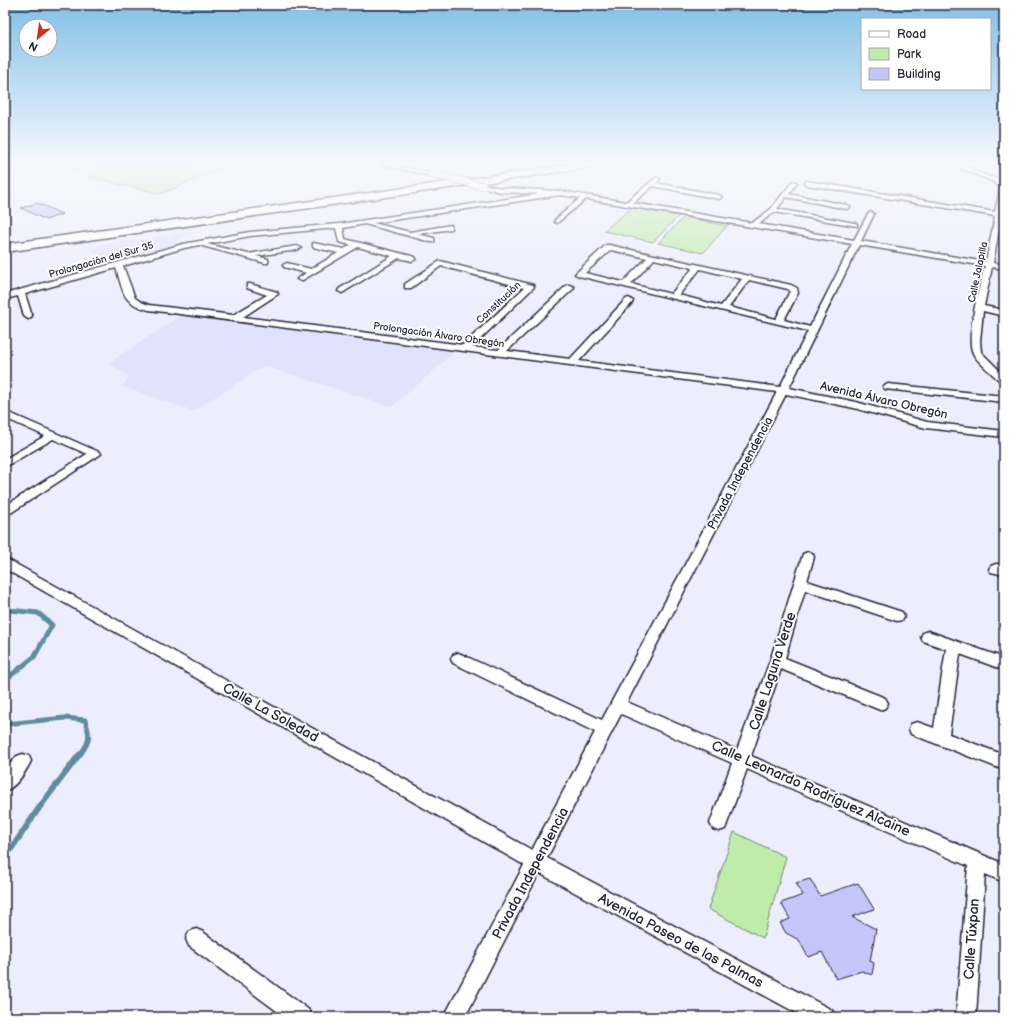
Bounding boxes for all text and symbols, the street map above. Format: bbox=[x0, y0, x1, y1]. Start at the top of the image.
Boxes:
north arrow bbox=[18, 18, 58, 58]
legend bbox=[861, 18, 991, 90]
text: Road bbox=[897, 27, 926, 42]
text: N bbox=[27, 39, 40, 54]
text: Park bbox=[897, 47, 921, 62]
text: Building bbox=[897, 67, 941, 82]
street label: Prolongación del Sur 35 bbox=[48, 239, 155, 281]
street label: Calle Jalapilla bbox=[966, 240, 990, 304]
street label: Constitución bbox=[474, 279, 524, 326]
street label: Prolongación Álvaro Obregón bbox=[373, 320, 506, 350]
street label: Avenida Álvaro Obregón bbox=[819, 377, 950, 423]
street label: Privada Independencia bbox=[704, 414, 777, 532]
street label: Calle Laguna Verde bbox=[745, 610, 800, 733]
street label: Calle La Soledad bbox=[220, 679, 322, 746]
street label: Calle Leonardo Rodríguez Alcaine bbox=[709, 737, 913, 840]
street label: Privada Independencia bbox=[489, 804, 572, 942]
street label: Avenida Paseo de las Palmas bbox=[595, 890, 766, 991]
street label: Calle Túxpan bbox=[960, 898, 983, 980]

